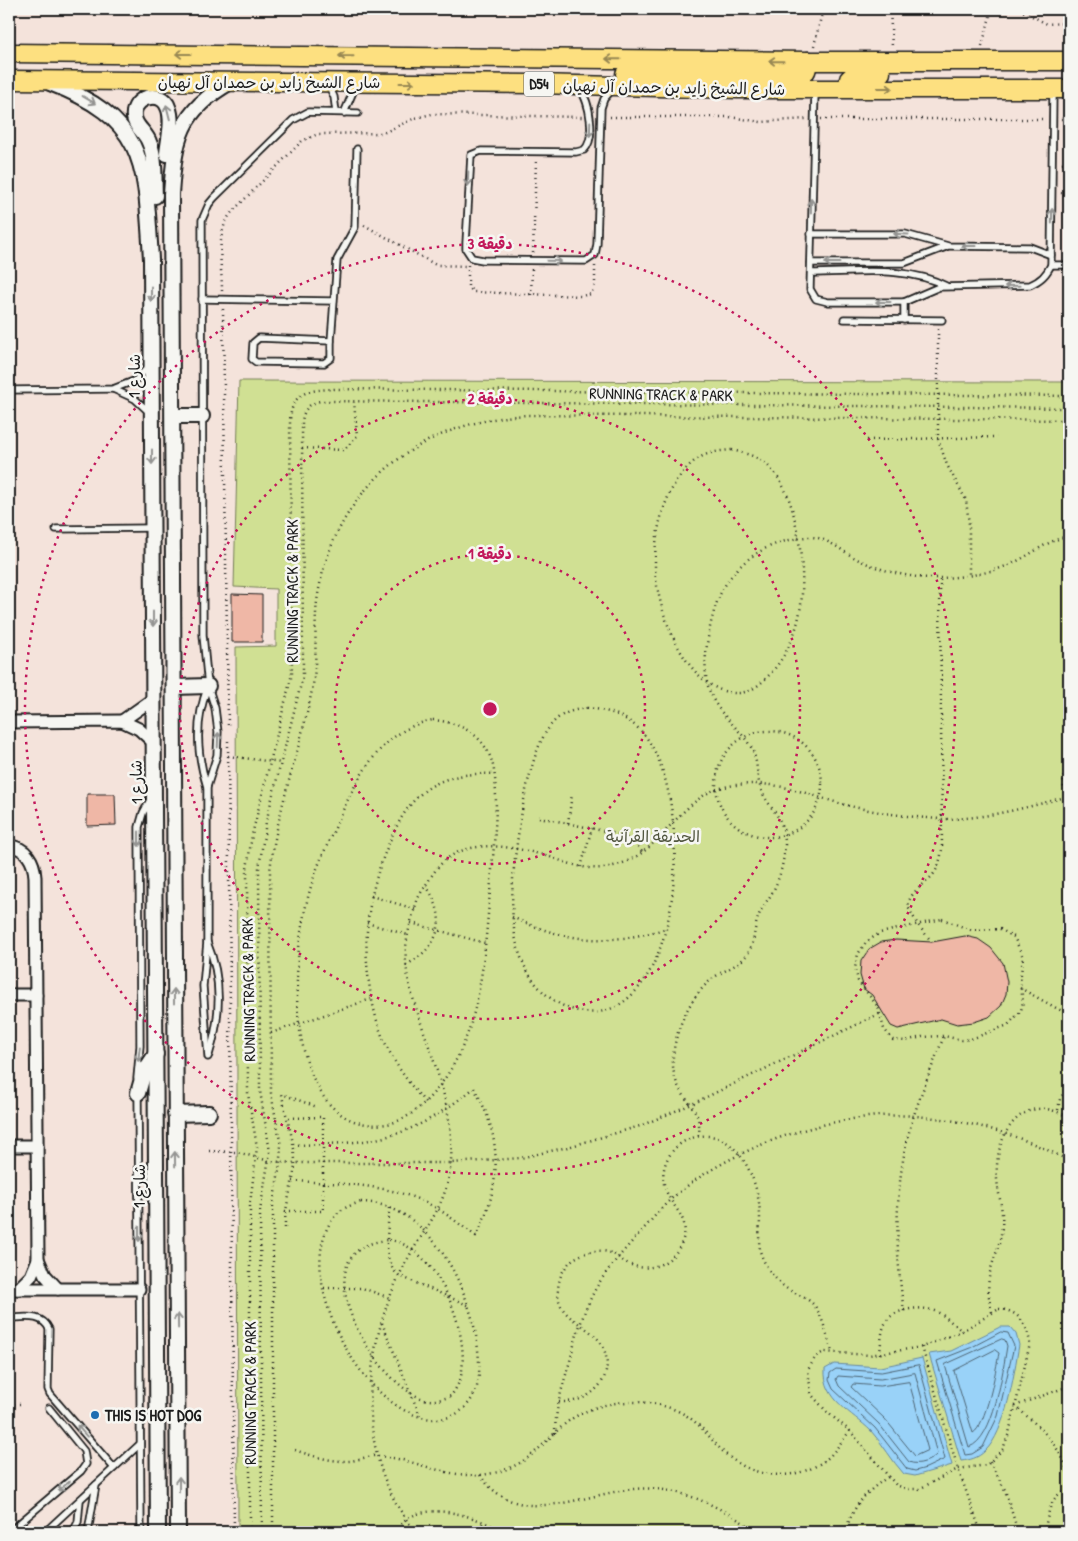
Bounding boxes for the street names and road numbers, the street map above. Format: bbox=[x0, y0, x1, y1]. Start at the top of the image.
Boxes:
street label: شارع الشيخ زايد بن حمدان آل نهيان bbox=[158, 71, 380, 94]
road number: D54 bbox=[524, 72, 554, 96]
street label: شارع الشيخ زايد بن حمدان آل نهيان bbox=[563, 74, 785, 101]
street label: شارع 1 bbox=[123, 354, 146, 398]
street label: RUNNING TRACK & PARK bbox=[589, 382, 734, 406]
street label: RUNNING TRACK & PARK bbox=[281, 519, 303, 663]
street label: شارع 1 bbox=[125, 760, 148, 804]
street label: RUNNING TRACK & PARK bbox=[236, 917, 260, 1062]
street label: شارع 1 bbox=[128, 1164, 151, 1208]
street label: RUNNING TRACK & PARK bbox=[239, 1321, 261, 1465]

